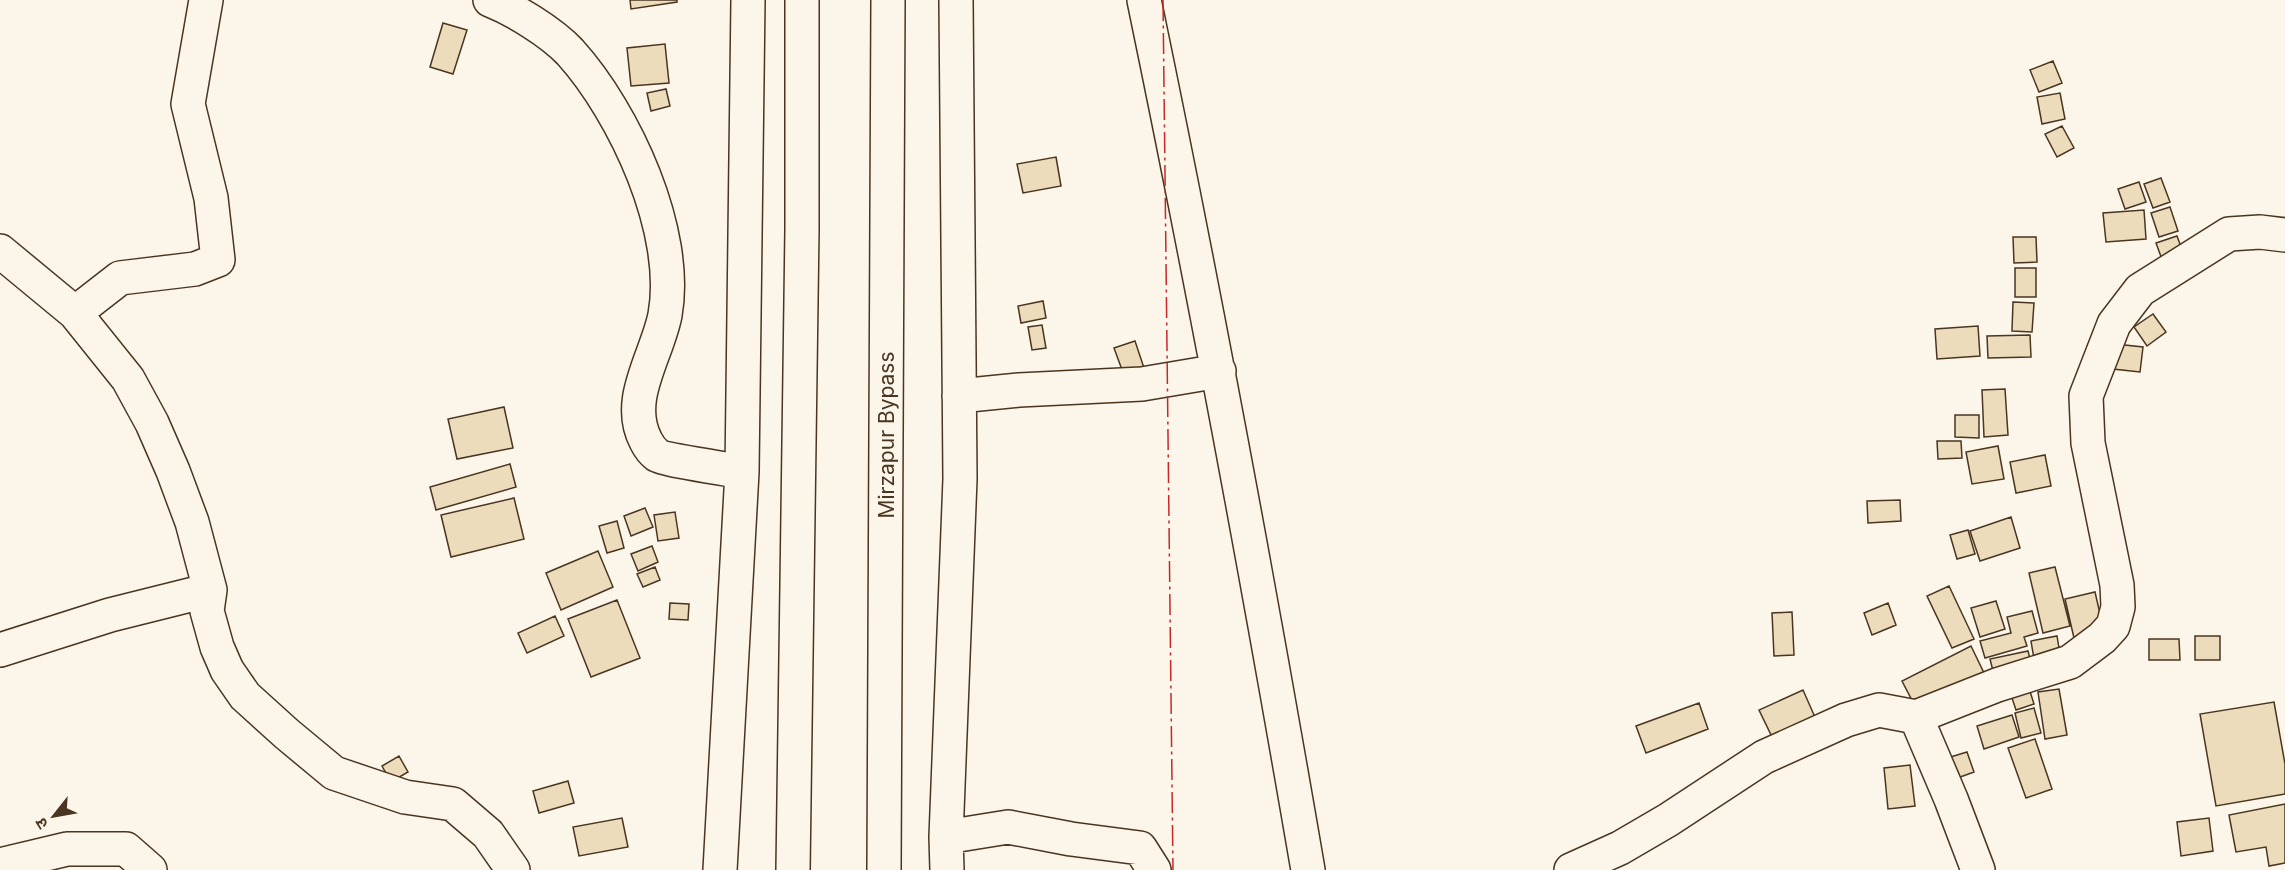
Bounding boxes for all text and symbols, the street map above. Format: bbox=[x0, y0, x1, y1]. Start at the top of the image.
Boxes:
street label: Mirzapur Bypass bbox=[874, 351, 899, 519]
north arrow bbox=[24, 786, 84, 846]
text: उ bbox=[30, 814, 52, 833]

